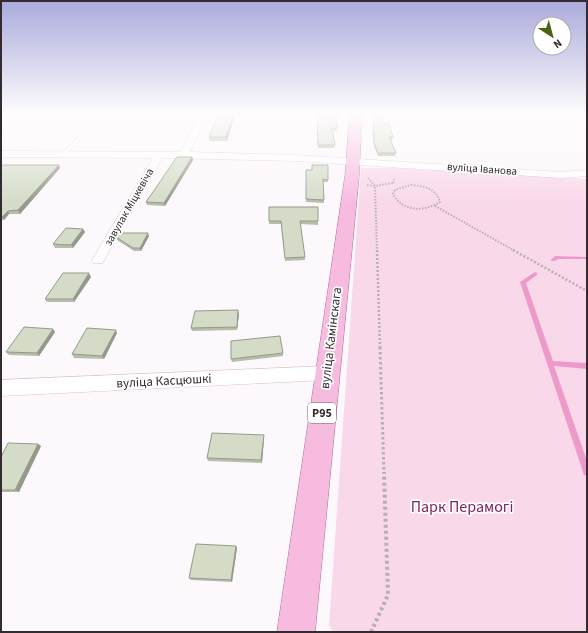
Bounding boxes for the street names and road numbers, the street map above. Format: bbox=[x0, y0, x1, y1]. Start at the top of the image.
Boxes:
street label: вуліца Іванова bbox=[446, 159, 518, 179]
street label: завулак Міцкевіча bbox=[101, 165, 157, 249]
street label: вуліца Камінскага bbox=[316, 286, 346, 390]
street label: вуліца Касцюшкі bbox=[116, 370, 212, 392]
road number: Р95 bbox=[308, 403, 336, 423]

